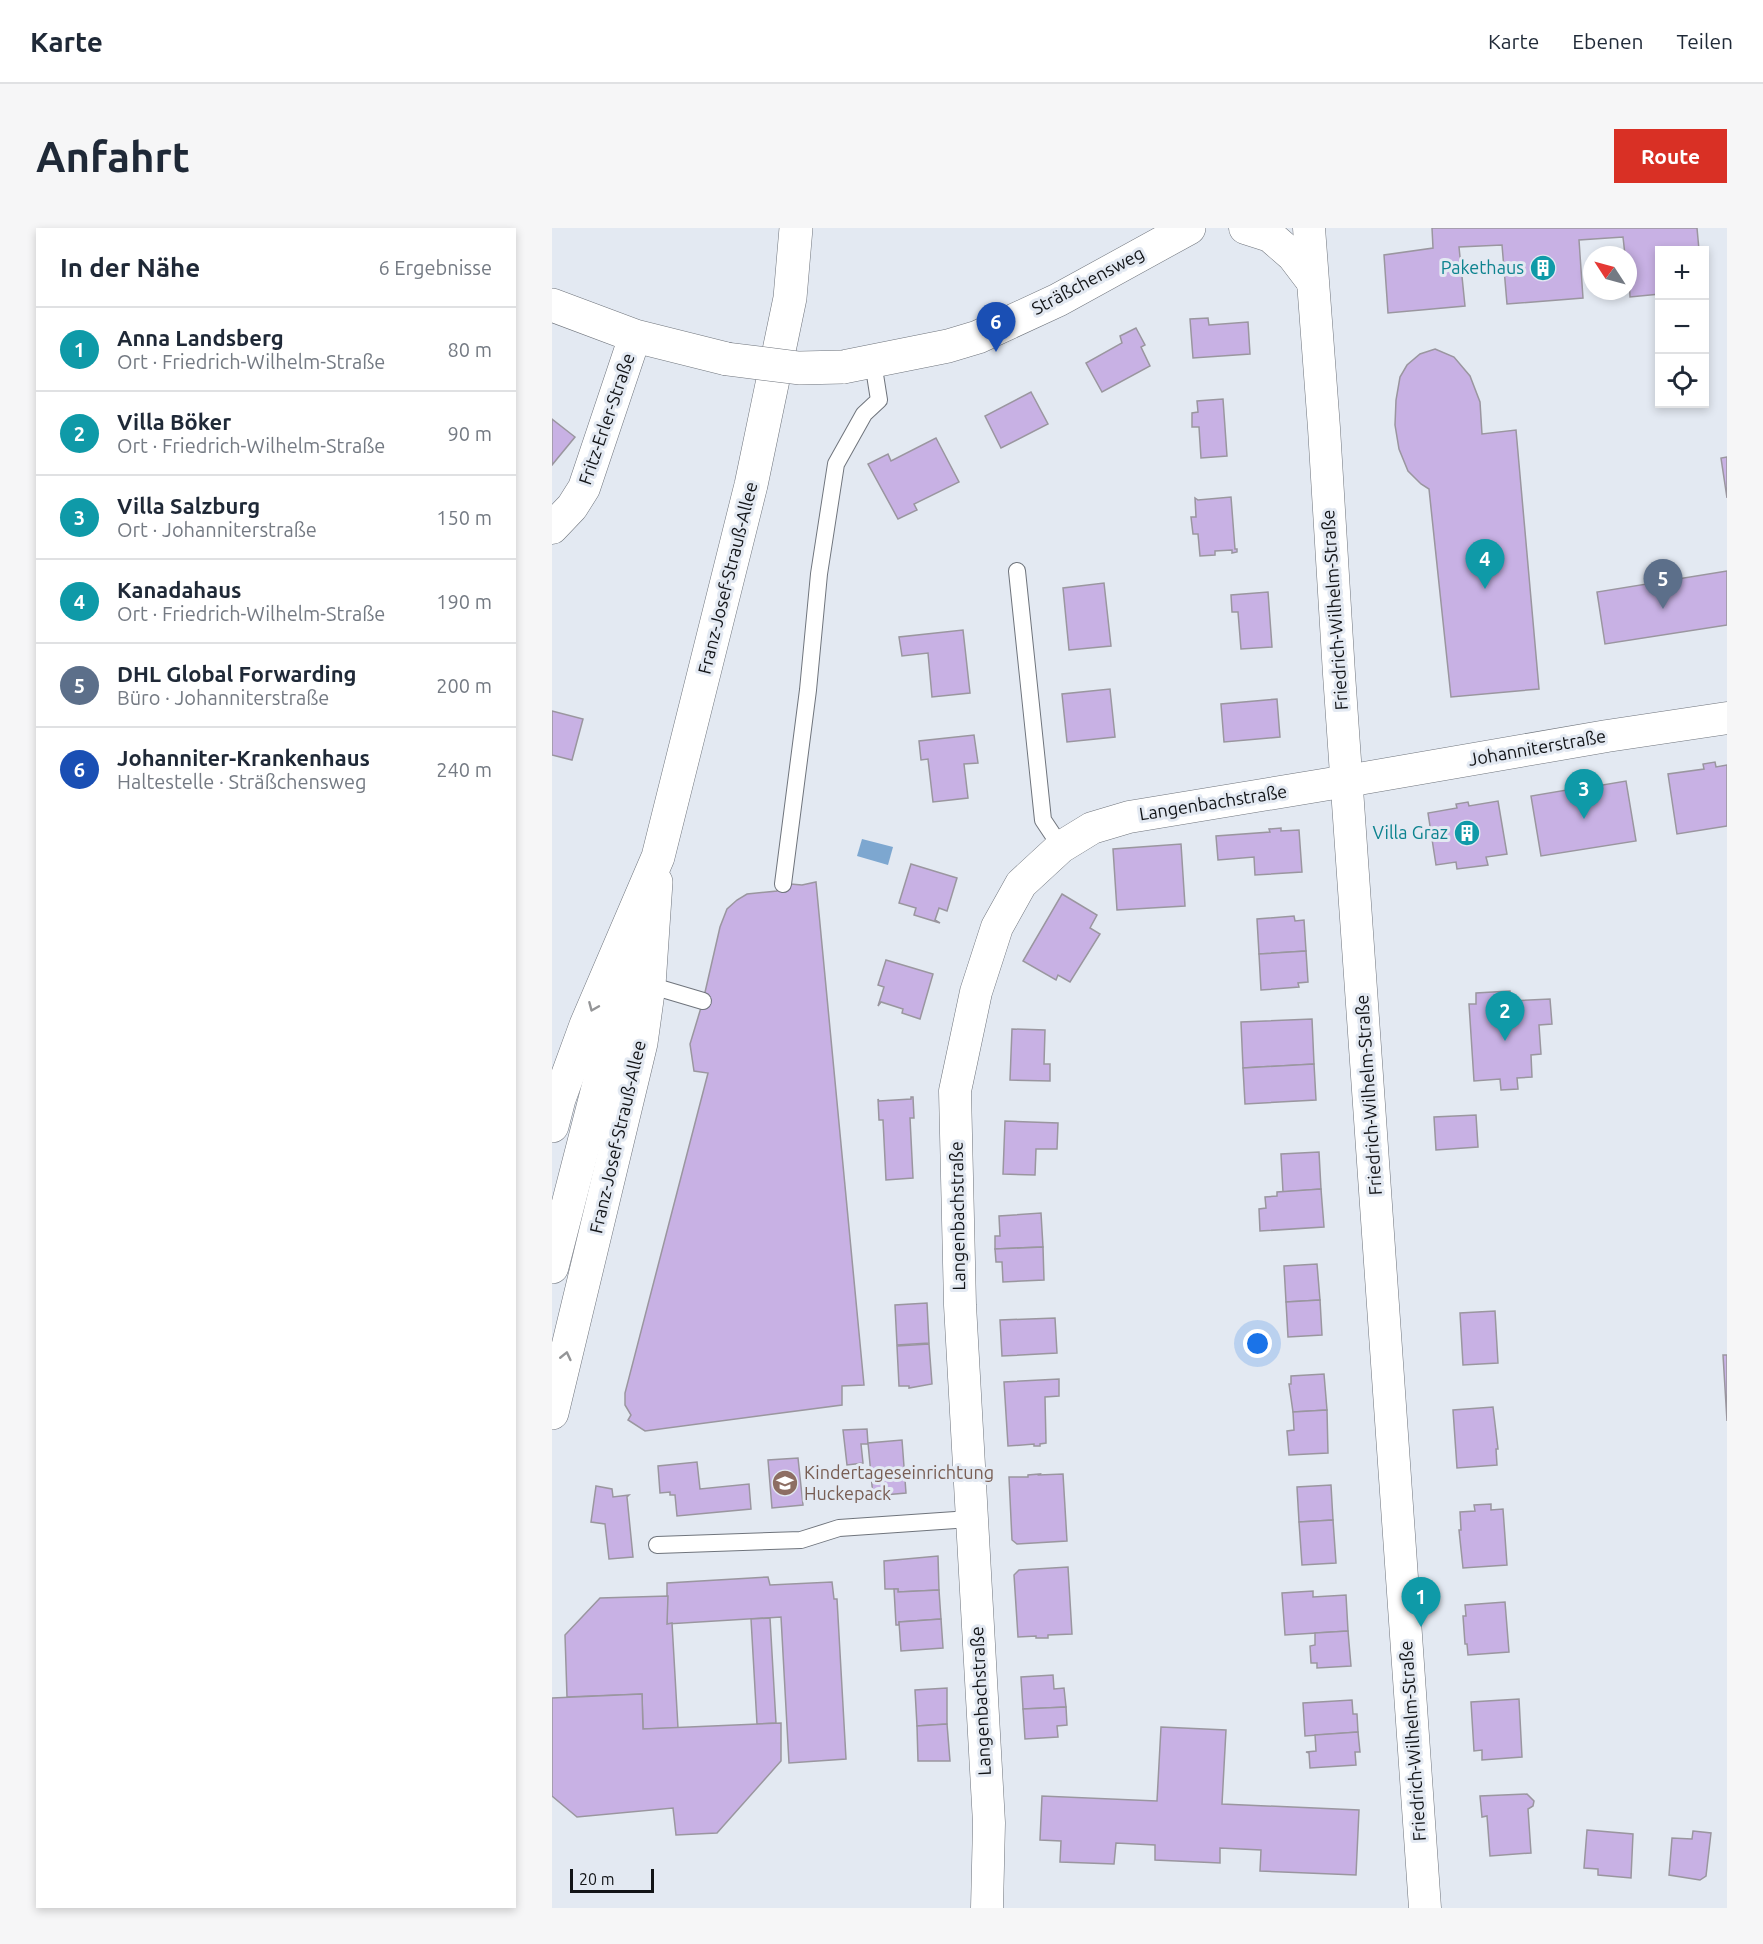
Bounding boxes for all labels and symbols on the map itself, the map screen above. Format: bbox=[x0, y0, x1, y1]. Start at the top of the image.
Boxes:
street label: Sträßchensweg bbox=[1028, 242, 1147, 318]
north arrow bbox=[1583, 246, 1637, 300]
building icon: Pakethaus bbox=[1528, 253, 1558, 283]
place label: Pakethaus bbox=[1441, 257, 1524, 277]
pin: 6 bbox=[976, 302, 1016, 352]
street label: Fritz-Erler-Straße bbox=[574, 350, 638, 487]
street label: Franz-Josef-Strauß-Allee bbox=[693, 480, 761, 676]
street label: Friedrich-Wilhelm-Straße bbox=[1317, 509, 1351, 711]
pin: 4 bbox=[1466, 540, 1504, 589]
pin: 5 bbox=[1644, 560, 1682, 609]
street label: Johanniterstraße bbox=[1466, 725, 1607, 769]
pin: 3 bbox=[1564, 770, 1604, 819]
street label: Langenbachstraße bbox=[1137, 780, 1288, 824]
building icon: Villa Graz bbox=[1452, 818, 1482, 848]
place label: Villa Graz bbox=[1373, 822, 1448, 842]
pin: 2 bbox=[1486, 992, 1524, 1041]
street label: Friedrich-Wilhelm-Straße bbox=[1351, 994, 1385, 1196]
one-way arrow bbox=[589, 1001, 601, 1012]
street label: Franz-Josef-Strauß-Allee bbox=[585, 1038, 649, 1235]
street label: Langenbachstraße bbox=[946, 1141, 968, 1291]
your location bbox=[1243, 1329, 1272, 1358]
one-way arrow bbox=[558, 1352, 571, 1362]
place label: Kindertageseinrichtung Huckepack bbox=[804, 1462, 994, 1503]
school or university icon: Kindertageseinrichtung Huckepack bbox=[770, 1468, 800, 1498]
pin: 1 bbox=[1402, 1578, 1440, 1627]
street label: Langenbachstraße bbox=[966, 1626, 994, 1776]
street label: Friedrich-Wilhelm-Straße bbox=[1395, 1640, 1429, 1842]
scale bar bbox=[570, 1866, 654, 1894]

